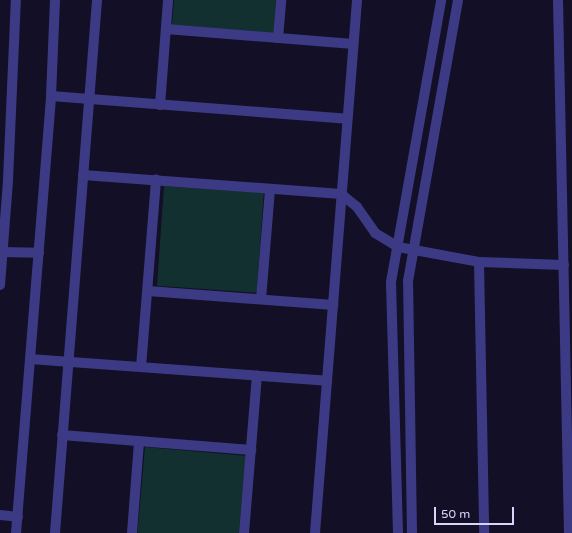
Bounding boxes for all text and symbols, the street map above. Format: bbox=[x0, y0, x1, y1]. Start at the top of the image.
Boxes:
scale bar bbox=[436, 499, 516, 525]
text: 50 m bbox=[441, 507, 470, 521]

